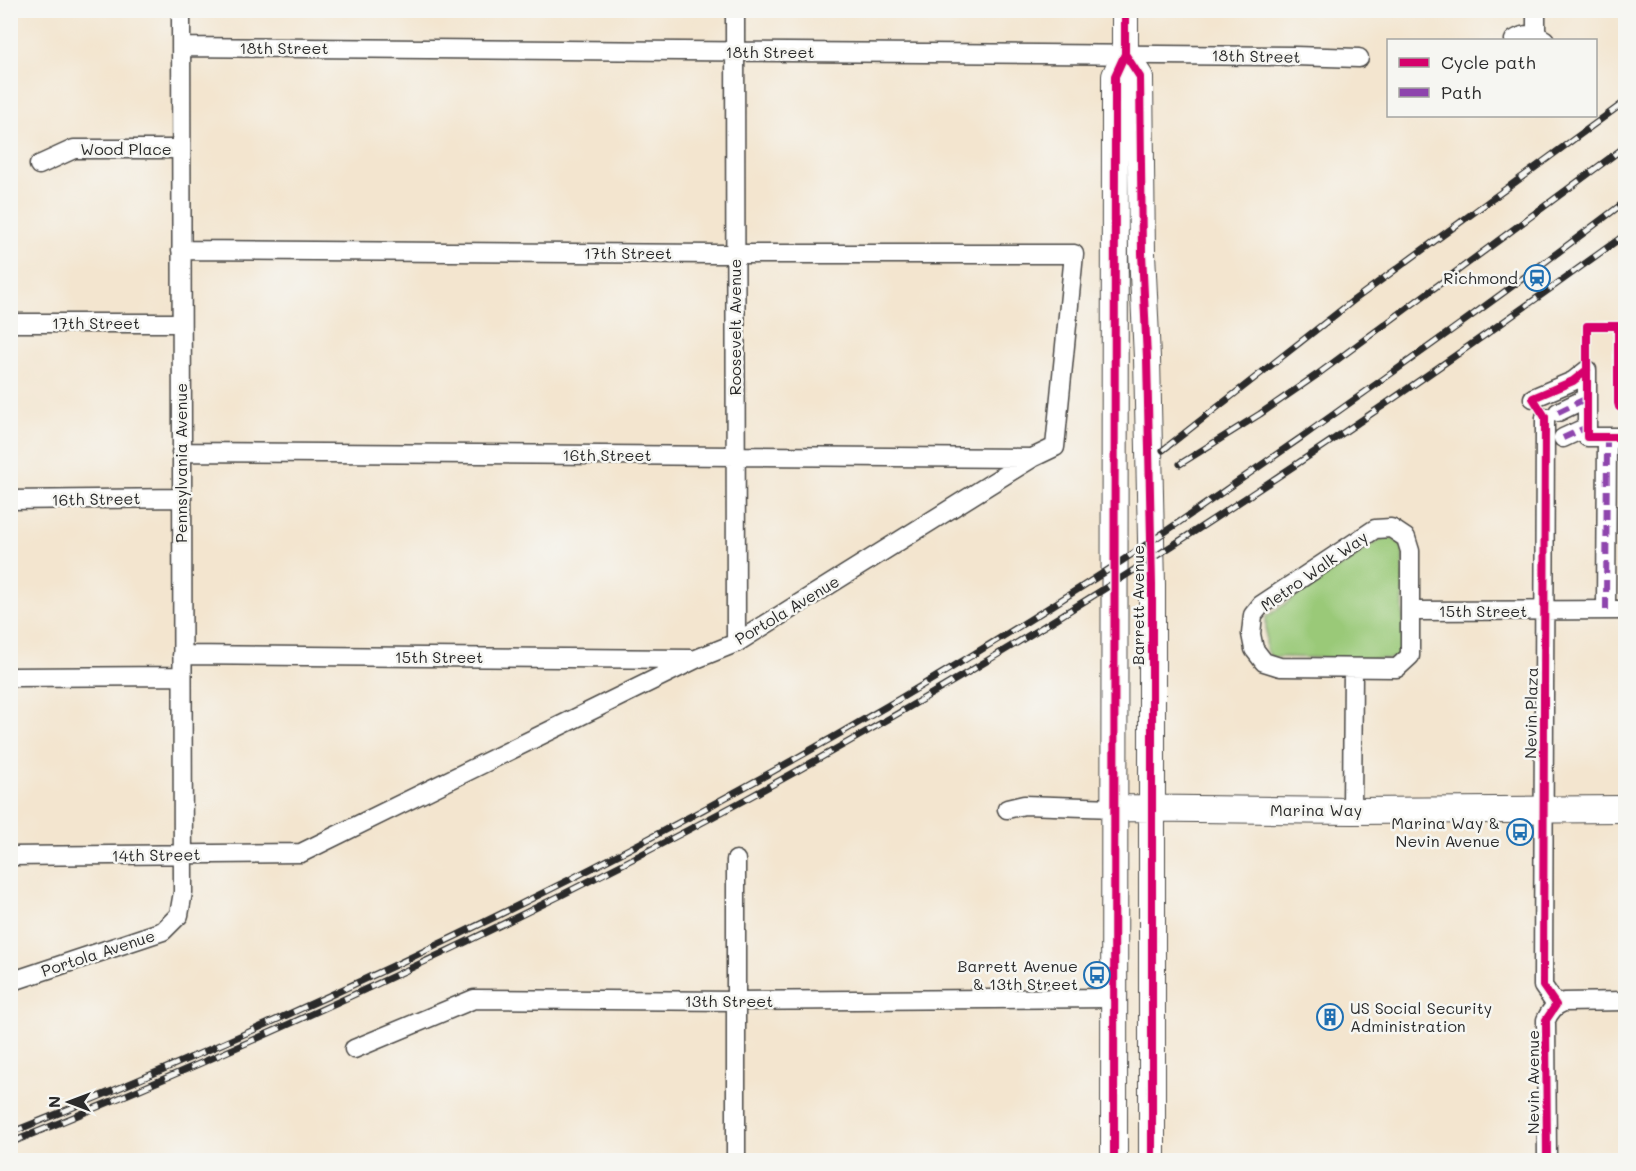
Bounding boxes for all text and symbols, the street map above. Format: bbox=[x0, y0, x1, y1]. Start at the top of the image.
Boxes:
street label: 18th Street bbox=[240, 37, 328, 58]
legend bbox=[1387, 39, 1597, 117]
street label: 18th Street bbox=[726, 41, 814, 62]
street label: 18th Street bbox=[1211, 44, 1301, 67]
text: Cycle path bbox=[1441, 50, 1536, 74]
text: Path bbox=[1441, 80, 1481, 104]
street label: Wood Place bbox=[80, 138, 172, 159]
street label: 17th Street bbox=[584, 242, 672, 263]
street label: Roosevelt Avenue bbox=[724, 259, 745, 395]
station icon: Richmond bbox=[1522, 263, 1552, 293]
place label: Richmond bbox=[1443, 267, 1518, 288]
street label: 17th Street bbox=[52, 312, 140, 333]
street label: Pennsylvania Avenue bbox=[170, 383, 191, 543]
street label: 16th Street bbox=[563, 444, 651, 465]
street label: 16th Street bbox=[51, 487, 141, 510]
street label: Metro Walk Way bbox=[1256, 526, 1371, 615]
street label: Barrett Avenue bbox=[1127, 545, 1148, 665]
street label: Portola Avenue bbox=[731, 570, 843, 649]
street label: 15th Street bbox=[1439, 600, 1527, 621]
street label: 15th Street bbox=[395, 646, 483, 667]
street label: Nevin Plaza bbox=[1519, 667, 1542, 759]
street label: Marina Way bbox=[1270, 799, 1362, 820]
place label: Marina Way & Nevin Avenue bbox=[1391, 812, 1500, 851]
bus stop icon: Marina Way & Nevin Avenue bbox=[1505, 817, 1535, 847]
street label: 14th Street bbox=[111, 843, 200, 866]
street label: Portola Avenue bbox=[38, 924, 157, 981]
place label: Barrett Avenue & 13th Street bbox=[958, 955, 1078, 994]
bus stop icon: Barrett Avenue & 13th Street bbox=[1082, 960, 1112, 990]
street label: 13th Street bbox=[685, 990, 773, 1011]
place label: US Social Security Administration bbox=[1350, 997, 1492, 1036]
building icon: US Social Security Administration bbox=[1315, 1002, 1345, 1032]
street label: Nevin Avenue bbox=[1522, 1030, 1543, 1134]
north arrow bbox=[39, 1072, 99, 1132]
text: N bbox=[43, 1096, 64, 1108]

